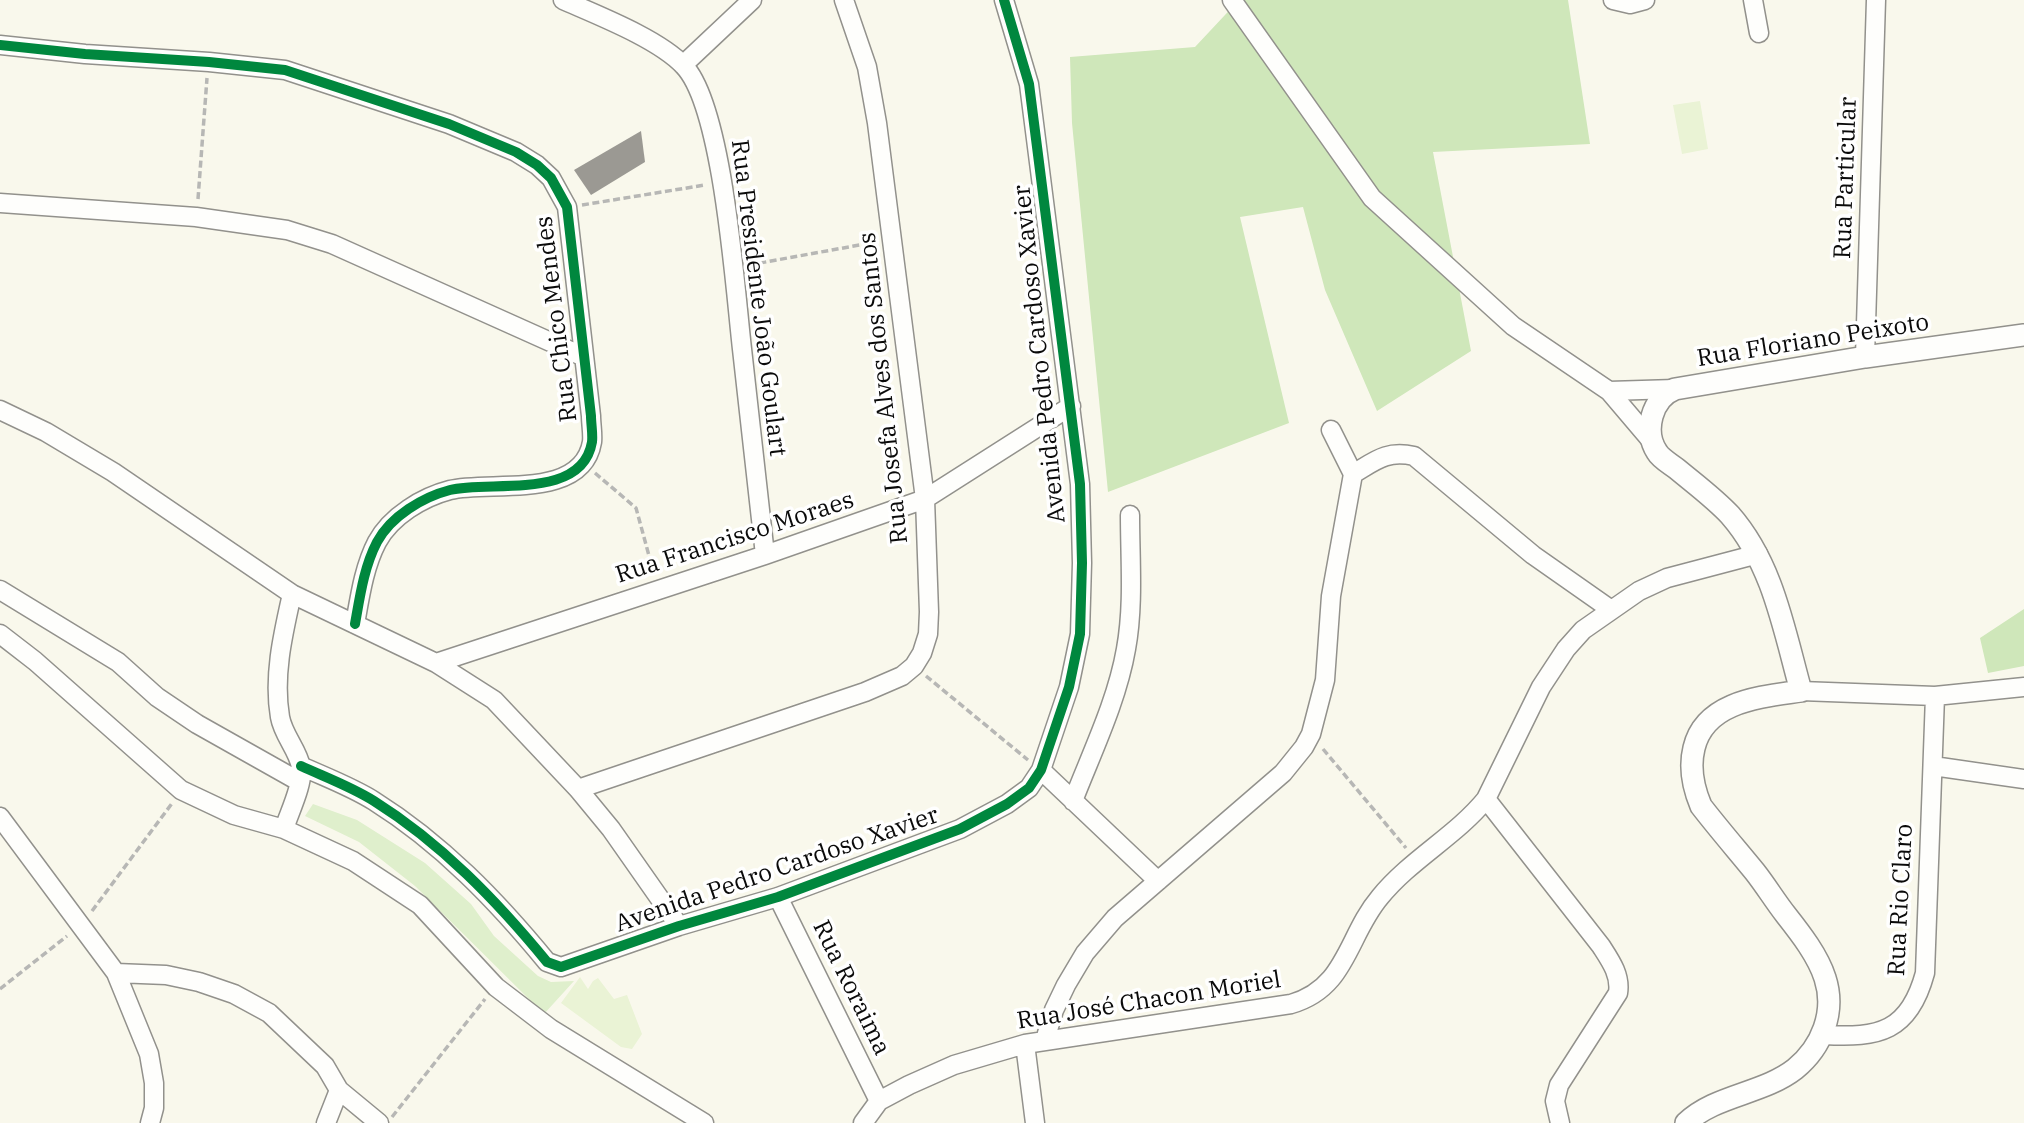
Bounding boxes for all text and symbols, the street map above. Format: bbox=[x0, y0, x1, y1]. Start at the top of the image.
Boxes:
street label: Rua Particular bbox=[1829, 96, 1863, 260]
street label: Rua Presidente João Goulart bbox=[724, 138, 792, 458]
street label: Avenida Pedro Cardoso Xavier bbox=[1008, 183, 1072, 525]
street label: Rua Chico Mendes bbox=[530, 214, 584, 424]
street label: Rua Josefa Alves dos Santos bbox=[853, 231, 915, 545]
street label: Rua Floriano Peixoto bbox=[1695, 308, 1931, 374]
street label: Rua Francisco Moraes bbox=[612, 486, 858, 590]
street label: Avenida Pedro Cardoso Xavier bbox=[612, 801, 942, 939]
street label: Rua Rio Claro bbox=[1883, 823, 1919, 977]
street label: Rua Roraima bbox=[806, 916, 896, 1060]
street label: Rua José Chacon Moriel bbox=[1015, 966, 1283, 1036]

